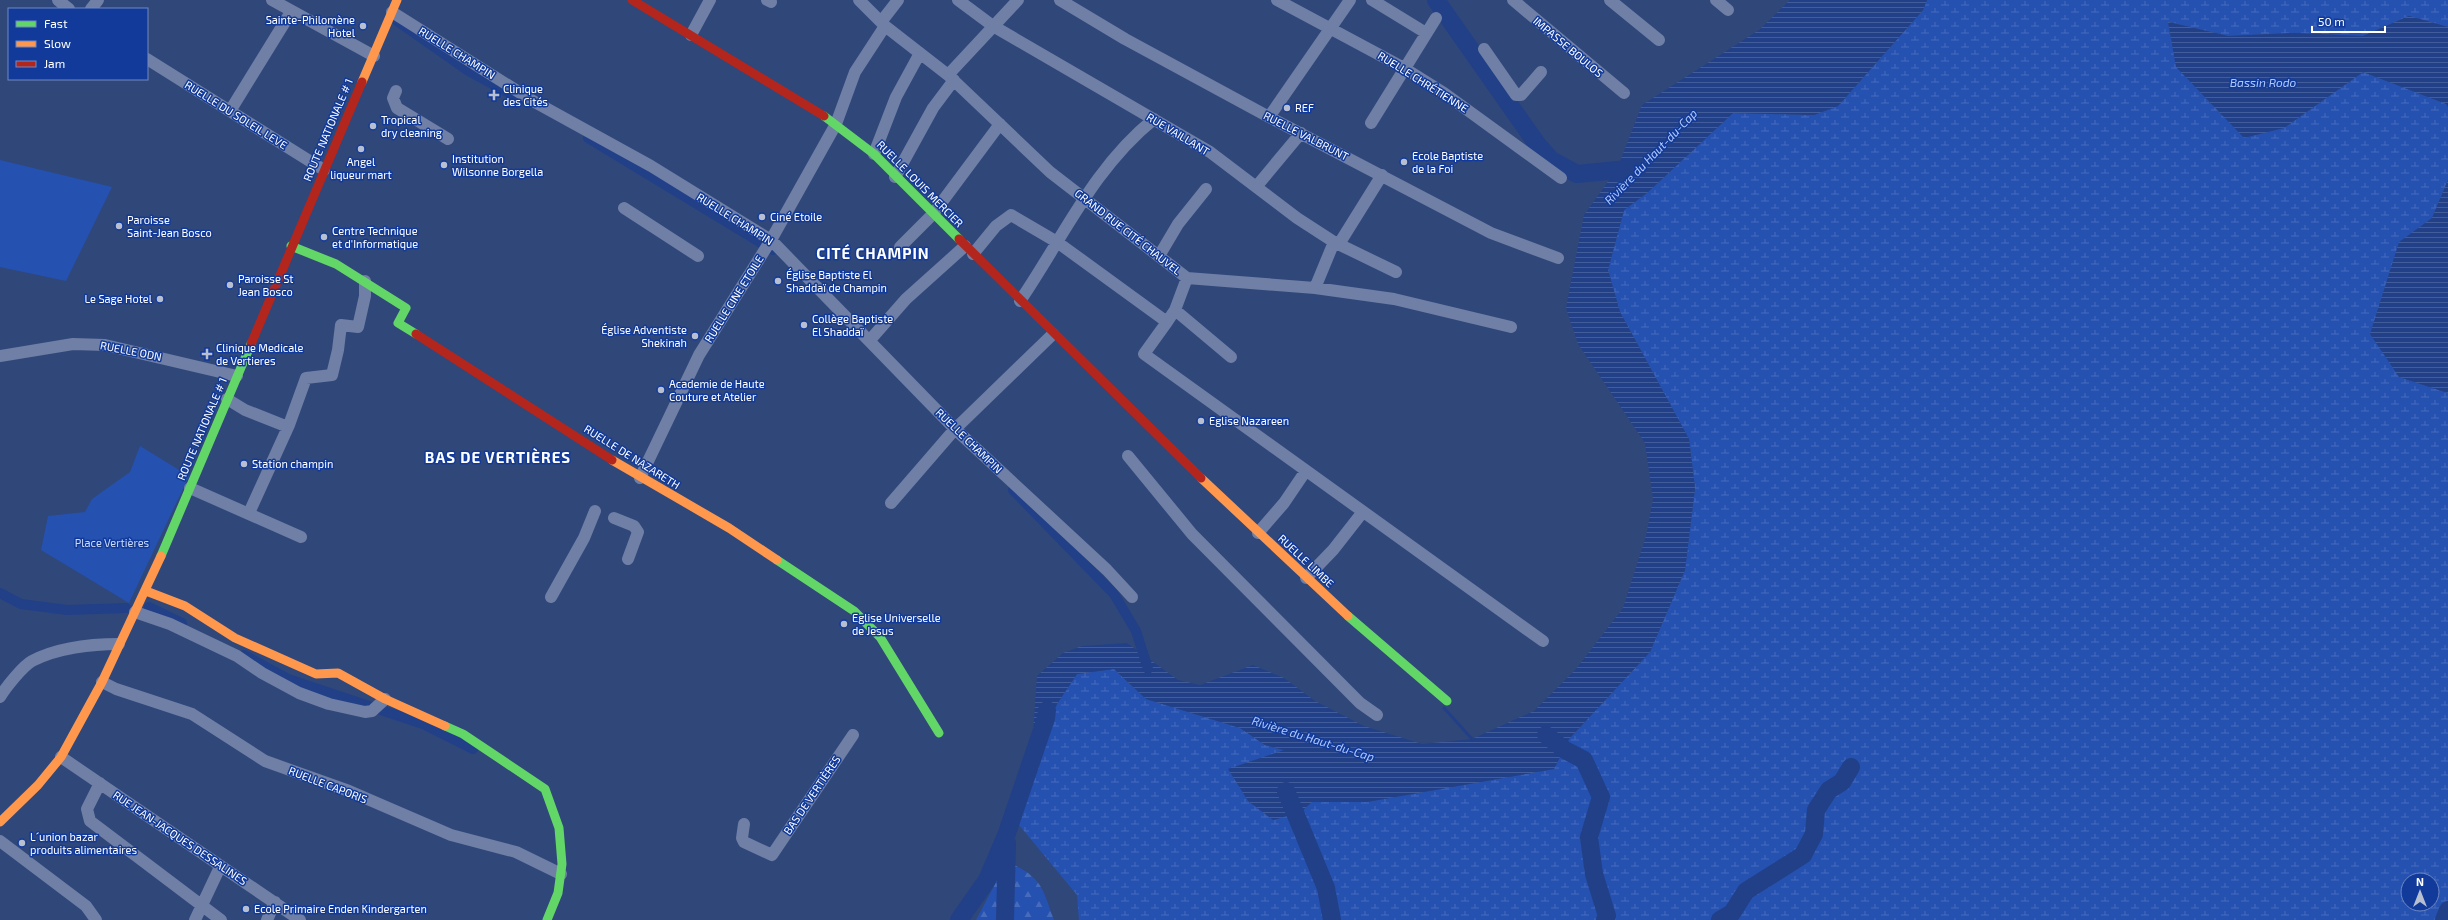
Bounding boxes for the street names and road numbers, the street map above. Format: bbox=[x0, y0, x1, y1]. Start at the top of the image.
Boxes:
street label: IMPASSE BOULOS bbox=[1531, 14, 1606, 80]
street label: RUELLE CHAMPIN bbox=[417, 24, 498, 81]
street label: RUELLE CHRÉTIENNE bbox=[1376, 49, 1471, 115]
street label: ROUTE NATIONALE # 1 bbox=[300, 77, 355, 183]
street label: RUELLE DU SOLEIL LEVE bbox=[183, 78, 290, 151]
street label: RUELLE VALBRUNT bbox=[1261, 108, 1352, 163]
street label: RUE VAILLANT bbox=[1145, 110, 1212, 158]
street label: RUELLE LOUIS MERCIER bbox=[875, 138, 966, 230]
street label: GRAND RUE CITÉ CHAUVEL bbox=[1073, 186, 1184, 277]
street label: RUELLE CHAMPIN bbox=[695, 190, 776, 247]
street label: RUELLE CINE ETOILE bbox=[702, 253, 766, 345]
street label: RUELLE ODN bbox=[99, 338, 163, 363]
street label: ROUTE NATIONALE # 1 bbox=[174, 376, 229, 482]
street label: RUELLE CHAMPIN bbox=[933, 406, 1005, 476]
street label: RUELLE DE NAZARETH bbox=[582, 422, 683, 491]
street label: RUELLE LIMBE bbox=[1276, 532, 1337, 590]
street label: BAS DE VERTIÈRES bbox=[780, 753, 843, 837]
street label: RUELLE CAPORIS bbox=[287, 764, 369, 805]
street label: RUE JEAN-JACQUES DESSALINES bbox=[110, 788, 250, 888]

